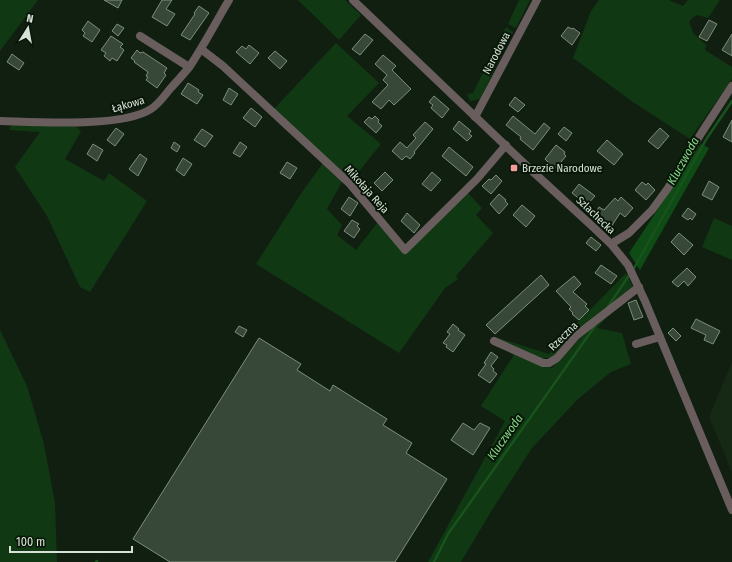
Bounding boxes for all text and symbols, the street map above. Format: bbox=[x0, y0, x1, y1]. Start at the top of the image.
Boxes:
north arrow bbox=[8, 8, 48, 48]
text: N bbox=[25, 12, 34, 26]
street label: Narodowa bbox=[480, 30, 513, 76]
street label: Łąkowa bbox=[110, 94, 146, 115]
water label: Kluczwoda bbox=[664, 135, 702, 187]
place label: Brzezie Narodowe bbox=[522, 162, 602, 175]
street label: Mikołaja Reja bbox=[342, 163, 392, 216]
marker: Brzezie Narodowe bbox=[509, 163, 519, 173]
street label: Szlachecka bbox=[574, 194, 618, 237]
street label: Rzeczna bbox=[546, 319, 581, 354]
water label: Kluczwoda bbox=[484, 412, 526, 462]
scale bar bbox=[10, 528, 132, 554]
text: 100 m bbox=[16, 535, 45, 549]

